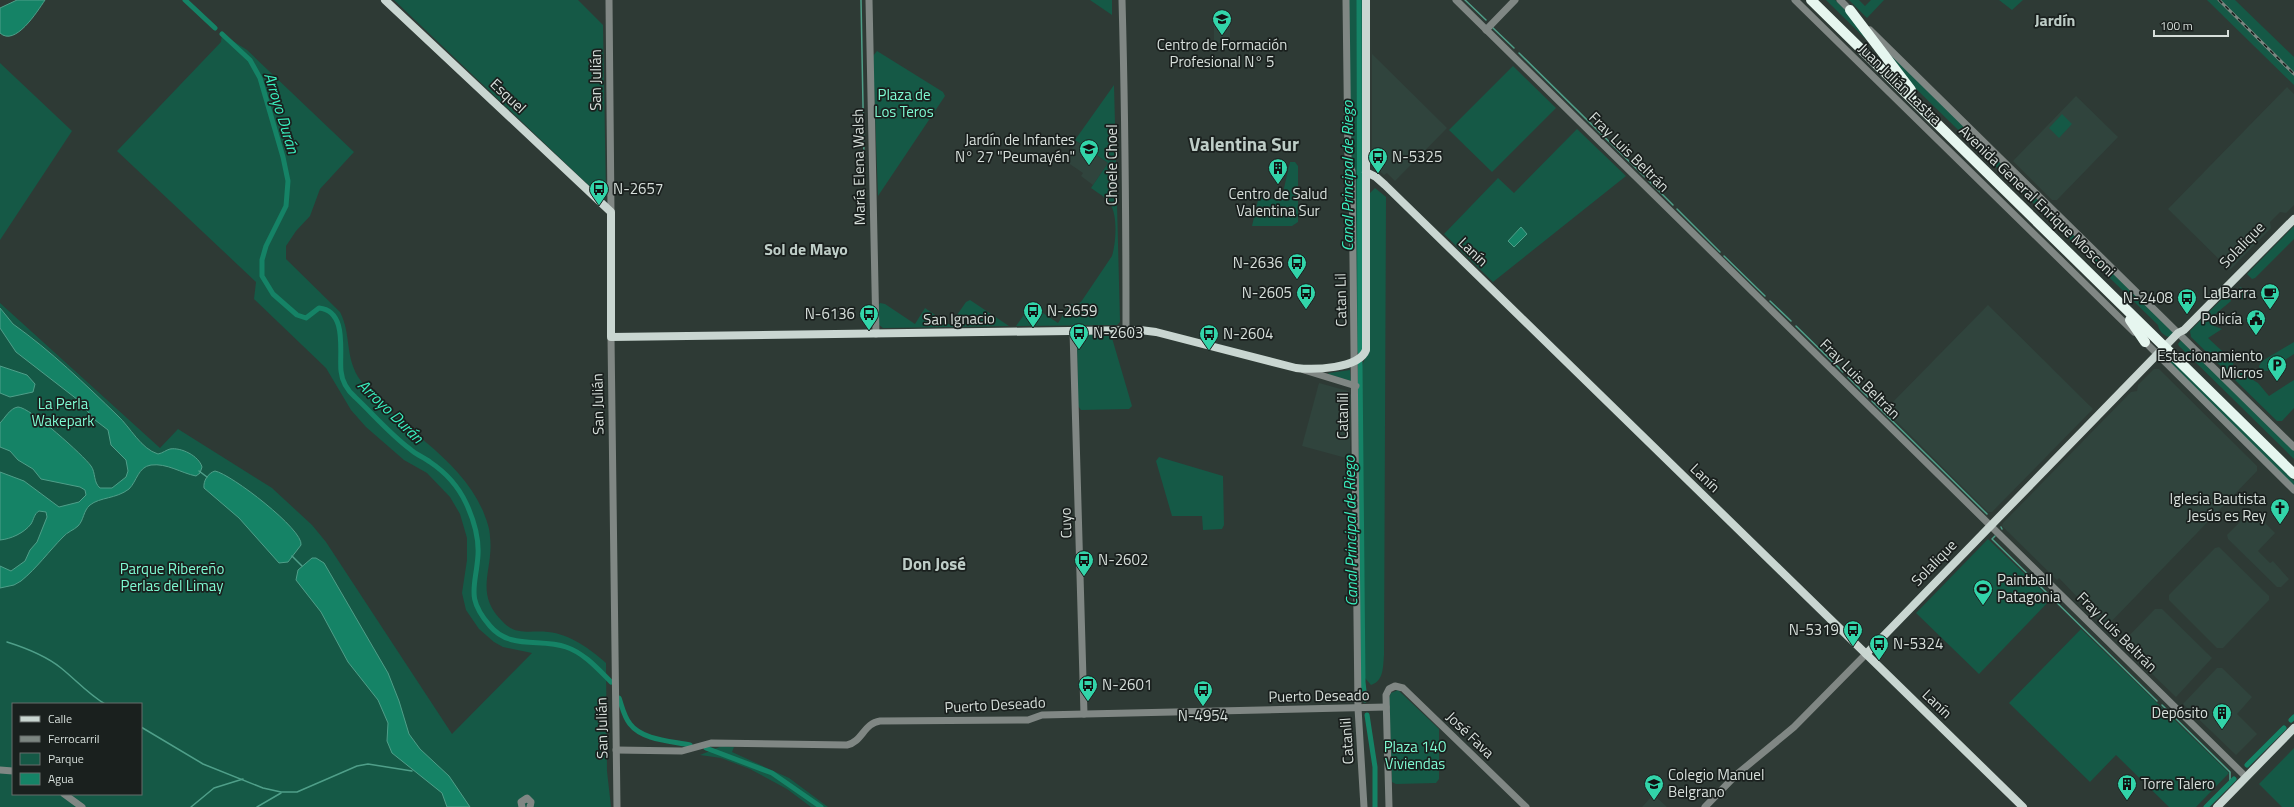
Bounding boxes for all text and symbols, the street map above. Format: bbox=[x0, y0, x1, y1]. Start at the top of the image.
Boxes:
school or university icon: Centro de Formación Profesional N° 5 bbox=[1211, 8, 1233, 36]
district label: Jardín bbox=[2035, 8, 2075, 32]
scale bar bbox=[2154, 12, 2228, 38]
text: 100 m bbox=[2160, 16, 2193, 35]
place label: Centro de Formación Profesional N° 5 bbox=[1157, 33, 1287, 73]
street label: Juan Julián Lastra bbox=[1853, 38, 1948, 130]
street label: San Julián bbox=[584, 49, 607, 111]
water label: Arroyo Durán bbox=[258, 70, 306, 157]
street label: Esquel bbox=[485, 73, 532, 118]
park label: Plaza de Los Teros bbox=[874, 83, 934, 123]
water label: Canal Principal de Riego bbox=[1335, 100, 1359, 251]
street label: Fray Luis Beltrán bbox=[1584, 106, 1675, 197]
street label: María Elena Walsh bbox=[846, 108, 871, 226]
street label: Avenida General Enrique Mosconi bbox=[1954, 119, 2121, 282]
street label: Choele Choel bbox=[1100, 124, 1123, 206]
place label: Jardín de Infantes N° 27 "Peumayén" bbox=[955, 128, 1075, 168]
district label: Valentina Sur bbox=[1189, 129, 1299, 158]
school or university icon: Jardín de Infantes N° 27 "Peumayén" bbox=[1078, 138, 1100, 166]
place label: N-5325 bbox=[1392, 145, 1442, 168]
bus stop icon: N-5325 bbox=[1367, 146, 1389, 174]
building icon: Centro de Salud Valentina Sur bbox=[1267, 157, 1289, 185]
place label: N-2657 bbox=[613, 177, 663, 200]
bus stop icon: N-2657 bbox=[588, 178, 610, 206]
place label: Centro de Salud Valentina Sur bbox=[1229, 182, 1327, 222]
street label: Solalique bbox=[2213, 216, 2270, 273]
street label: Lanín bbox=[1453, 232, 1494, 272]
district label: Sol de Mayo bbox=[764, 237, 848, 261]
place label: N-2636 bbox=[1233, 251, 1283, 274]
bus stop icon: N-2636 bbox=[1286, 252, 1308, 280]
street label: Catan Lil bbox=[1329, 273, 1352, 327]
place label: N-2605 bbox=[1242, 281, 1292, 304]
place label: La Barra bbox=[2203, 281, 2256, 304]
bus stop icon: N-2605 bbox=[1295, 282, 1317, 310]
cafe icon: La Barra bbox=[2259, 282, 2281, 310]
place label: N-2408 bbox=[2123, 286, 2173, 309]
bus stop icon: N-2408 bbox=[2176, 287, 2198, 315]
place label: N-2659 bbox=[1047, 299, 1097, 322]
bus stop icon: N-2659 bbox=[1022, 300, 1044, 328]
place label: N-6136 bbox=[805, 302, 855, 325]
bus stop icon: N-6136 bbox=[858, 303, 880, 331]
street label: San Ignacio bbox=[923, 306, 995, 331]
place label: Policía bbox=[2201, 307, 2242, 330]
public building icon: Policía bbox=[2245, 308, 2267, 336]
place label: N-2603 bbox=[1093, 321, 1143, 344]
bus stop icon: N-2603 bbox=[1068, 322, 1090, 350]
place label: N-2604 bbox=[1223, 322, 1273, 345]
bus stop icon: N-2604 bbox=[1198, 323, 1220, 351]
street label: Fray Luis Beltrán bbox=[1815, 333, 1906, 424]
place label: Estacionamiento Micros bbox=[2157, 344, 2263, 384]
parking icon: Estacionamiento Micros bbox=[2266, 354, 2288, 382]
water label: Arroyo Durán bbox=[353, 373, 430, 449]
street label: San Julián bbox=[585, 373, 610, 435]
park label: La Perla Wakepark bbox=[32, 392, 94, 432]
street label: Catanlil bbox=[1331, 393, 1354, 439]
water label: Canal Principal de Riego bbox=[1337, 454, 1363, 607]
street label: Lanín bbox=[1685, 458, 1726, 498]
place label: Iglesia Bautista Jesús es Rey bbox=[2170, 487, 2266, 527]
church icon: Iglesia Bautista Jesús es Rey bbox=[2269, 497, 2291, 525]
street label: Cuyo bbox=[1053, 507, 1078, 539]
street label: Solalique bbox=[1905, 534, 1962, 591]
place label: N-2602 bbox=[1098, 548, 1148, 571]
bus stop icon: N-2602 bbox=[1073, 549, 1095, 577]
district label: Don José bbox=[902, 551, 966, 577]
park label: Parque Ribereño Perlas del Limay bbox=[120, 557, 224, 597]
place label: Paintball Patagonia bbox=[1997, 568, 2061, 608]
sports icon: Paintball Patagonia bbox=[1972, 578, 1994, 606]
street label: Fray Luis Beltrán bbox=[2072, 586, 2163, 677]
place label: N-5319 bbox=[1789, 618, 1839, 641]
bus stop icon: N-5319 bbox=[1842, 619, 1864, 647]
place label: N-5324 bbox=[1893, 632, 1943, 655]
bus stop icon: N-5324 bbox=[1868, 633, 1890, 661]
place label: N-2601 bbox=[1102, 673, 1152, 696]
bus stop icon: N-2601 bbox=[1077, 674, 1099, 702]
bus stop icon: N-4954 bbox=[1192, 679, 1214, 707]
street label: Puerto Deseado bbox=[1268, 683, 1370, 708]
street label: Lanín bbox=[1917, 684, 1958, 724]
street label: Puerto Deseado bbox=[944, 690, 1046, 719]
street label: San Julián bbox=[589, 697, 614, 759]
place label: Depósito bbox=[2151, 701, 2208, 724]
building icon: Depósito bbox=[2211, 702, 2233, 730]
legend bbox=[12, 703, 142, 795]
place label: N-4954 bbox=[1178, 704, 1228, 727]
street label: José Fava bbox=[1441, 706, 1500, 764]
text: Calle bbox=[48, 709, 72, 728]
street label: Catanlil bbox=[1333, 717, 1360, 765]
text: Ferrocarril bbox=[48, 729, 100, 748]
park label: Plaza 140 Viviendas bbox=[1384, 735, 1446, 775]
text: Parque bbox=[48, 749, 84, 768]
place label: Colegio Manuel Belgrano bbox=[1668, 763, 1764, 803]
text: Agua bbox=[48, 769, 74, 788]
place label: Torre Talero bbox=[2141, 772, 2215, 795]
school or university icon: Colegio Manuel Belgrano bbox=[1643, 773, 1665, 801]
building icon: Torre Talero bbox=[2116, 773, 2138, 801]

